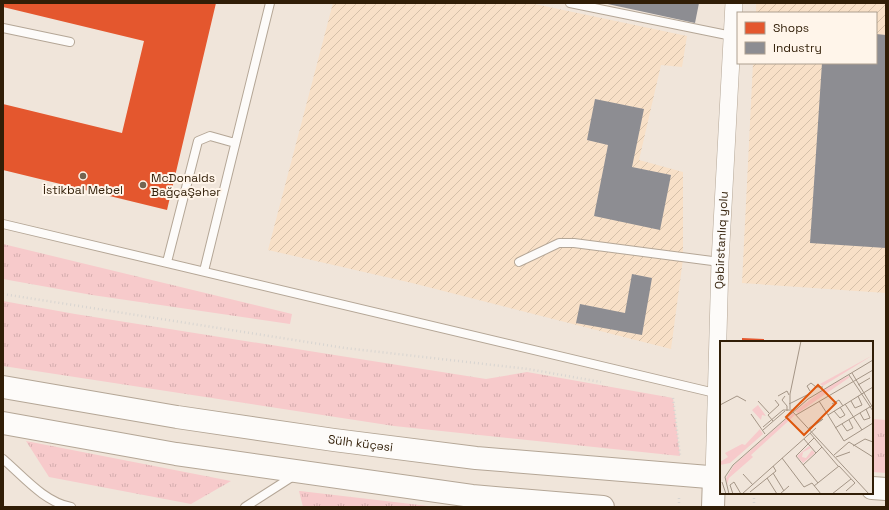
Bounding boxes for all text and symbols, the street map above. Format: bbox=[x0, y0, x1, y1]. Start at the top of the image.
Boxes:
legend bbox=[737, 12, 877, 64]
text: Shops bbox=[773, 20, 809, 36]
text: Industry bbox=[773, 40, 822, 56]
place label: McDonalds BağçaŞəhər bbox=[151, 170, 221, 200]
marker: İstikbal Mebel bbox=[78, 171, 88, 181]
marker: McDonalds BağçaŞəhər bbox=[138, 180, 148, 190]
place label: İstikbal Mebel bbox=[43, 182, 123, 198]
street label: Qəbirstanlıq yolu bbox=[711, 191, 732, 289]
inset map bbox=[720, 341, 873, 494]
street label: Sülh küçəsi bbox=[327, 431, 394, 455]

